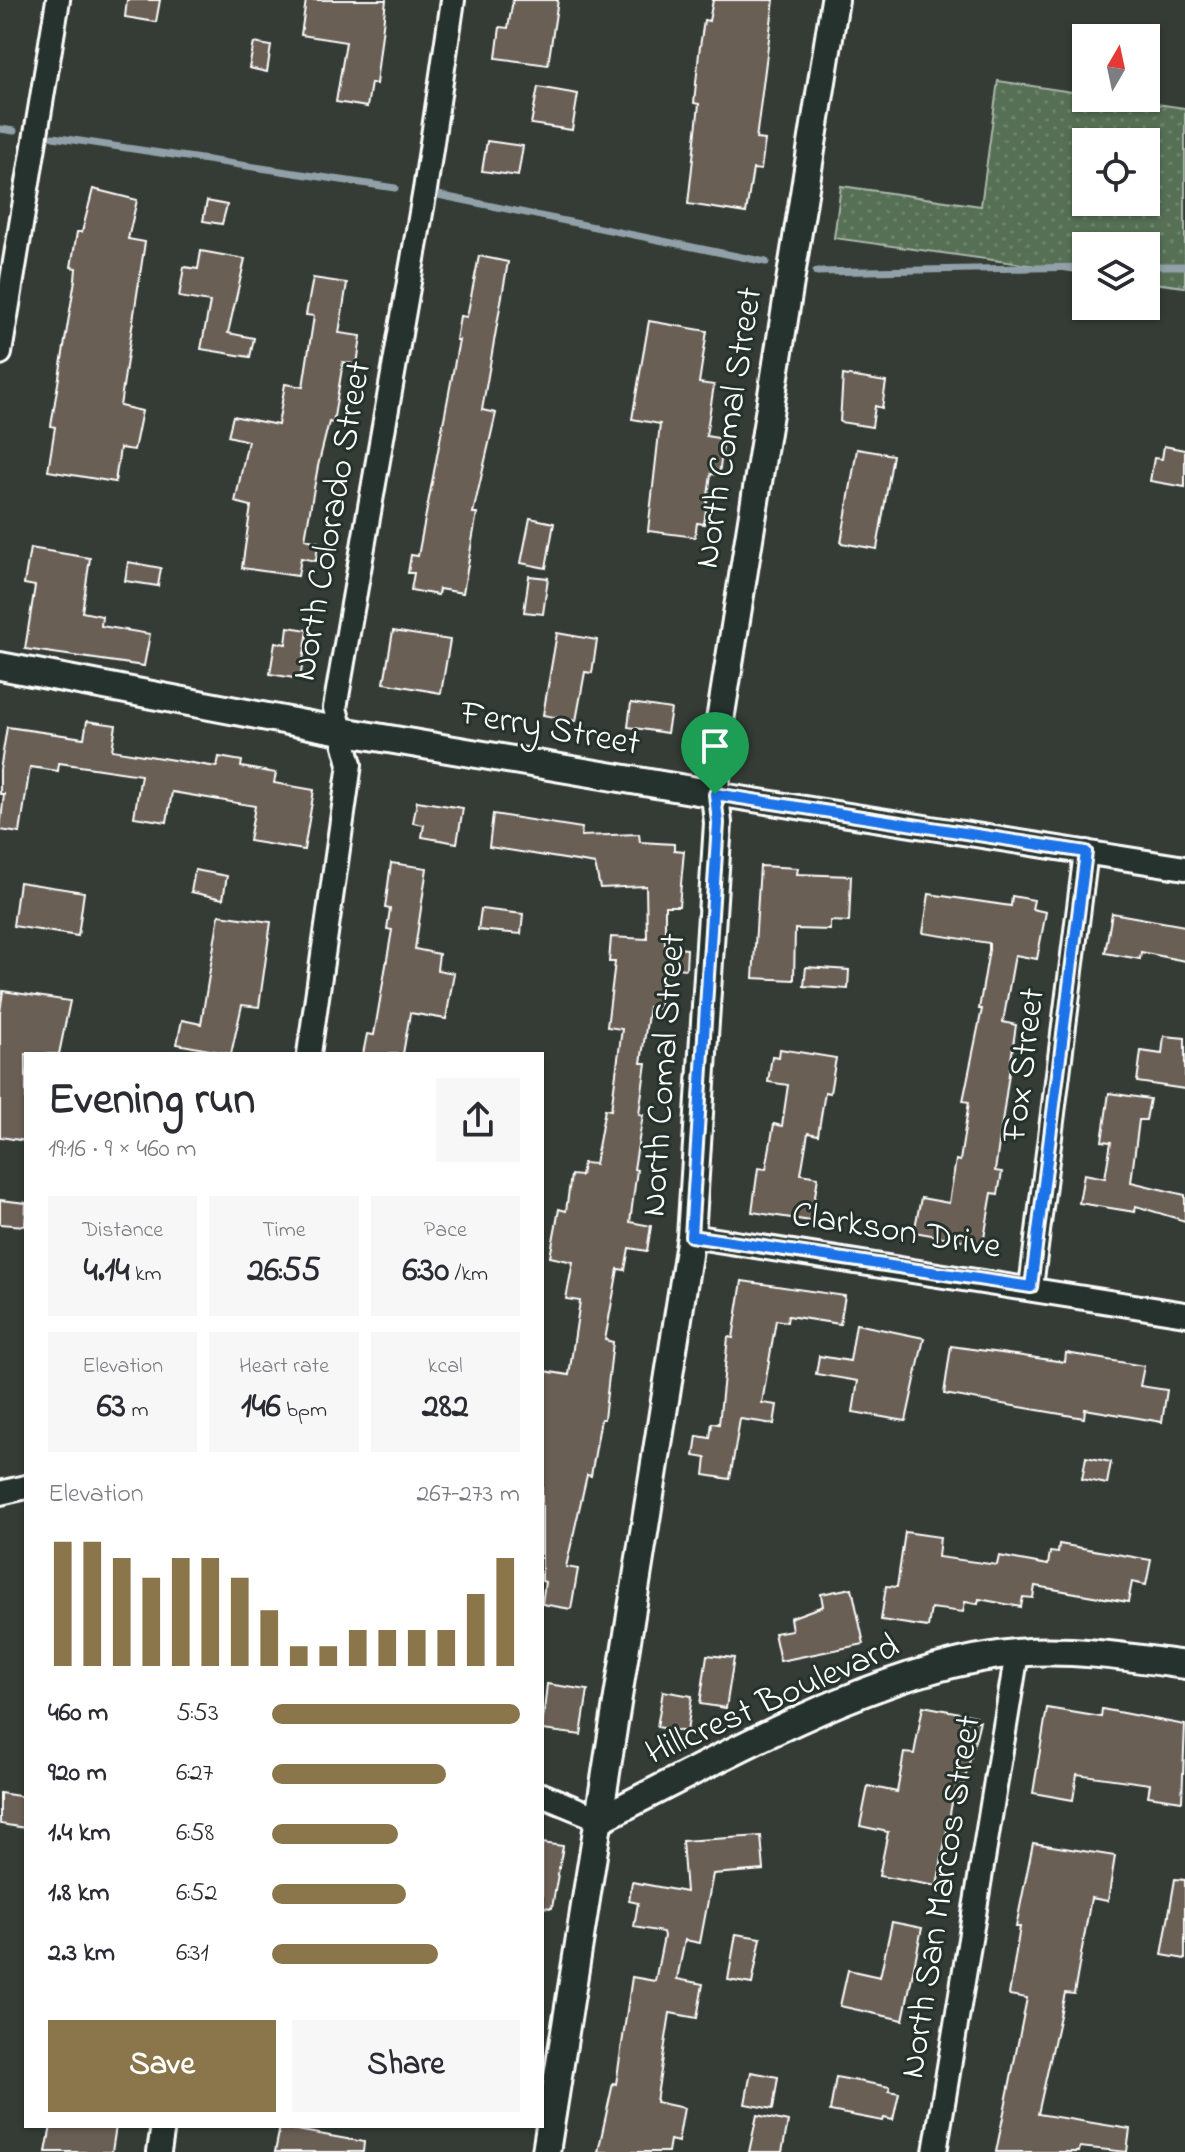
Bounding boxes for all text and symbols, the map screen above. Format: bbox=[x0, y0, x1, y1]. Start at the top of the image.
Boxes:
north arrow bbox=[1072, 24, 1160, 112]
map controls bbox=[1072, 24, 1160, 320]
button: locate bbox=[1072, 128, 1160, 216]
button: layers bbox=[1072, 232, 1160, 320]
street label: North Comal Street bbox=[682, 284, 778, 572]
street label: North Colorado Street bbox=[279, 357, 387, 685]
street label: Ferry Street bbox=[455, 688, 644, 772]
pin bbox=[681, 712, 749, 794]
icon: arrive bbox=[693, 724, 737, 768]
street label: North Comal Street bbox=[629, 931, 701, 1219]
street label: Fox Street bbox=[989, 985, 1061, 1146]
text: Evening run bbox=[48, 1069, 255, 1133]
button: share bbox=[436, 1078, 520, 1162]
text: 19:16 · 9 × 460 m bbox=[48, 1131, 197, 1169]
street label: Clarkson Drive bbox=[788, 1189, 1005, 1275]
text: Distance bbox=[82, 1215, 163, 1247]
text: Time bbox=[262, 1215, 306, 1247]
text: Pace bbox=[424, 1215, 467, 1247]
text: 4.14 bbox=[84, 1247, 129, 1297]
text: 26:55 bbox=[247, 1247, 321, 1297]
text: 6:30 bbox=[403, 1247, 449, 1297]
text: km bbox=[129, 1259, 162, 1291]
text: /km bbox=[449, 1259, 488, 1291]
text: Elevation bbox=[82, 1351, 163, 1383]
text: Heart rate bbox=[239, 1351, 329, 1383]
text: kcal bbox=[428, 1351, 463, 1383]
text: 63 bbox=[97, 1383, 126, 1433]
text: 146 bbox=[241, 1383, 281, 1433]
text: 282 bbox=[422, 1383, 469, 1433]
text: m bbox=[126, 1395, 148, 1427]
text: bpm bbox=[281, 1395, 327, 1427]
text: Elevation bbox=[48, 1476, 144, 1514]
text: 267–273 m bbox=[416, 1476, 520, 1514]
street label: Hillcrest Boulevard bbox=[638, 1621, 908, 1781]
text: 460 m bbox=[48, 1695, 108, 1733]
text: 5:53 bbox=[176, 1695, 219, 1733]
street label: North San Marcos Street bbox=[887, 1712, 997, 2082]
text: 920 m bbox=[48, 1755, 107, 1793]
text: 6:27 bbox=[176, 1755, 213, 1793]
text: 1.4 km bbox=[48, 1815, 110, 1853]
text: 6:58 bbox=[176, 1815, 214, 1853]
text: 1.8 km bbox=[48, 1875, 109, 1913]
text: 6:52 bbox=[176, 1875, 217, 1913]
text: 2.3 km bbox=[48, 1935, 115, 1973]
text: 6:31 bbox=[176, 1935, 209, 1973]
button: Save bbox=[48, 2020, 276, 2112]
button: Share bbox=[292, 2020, 520, 2112]

